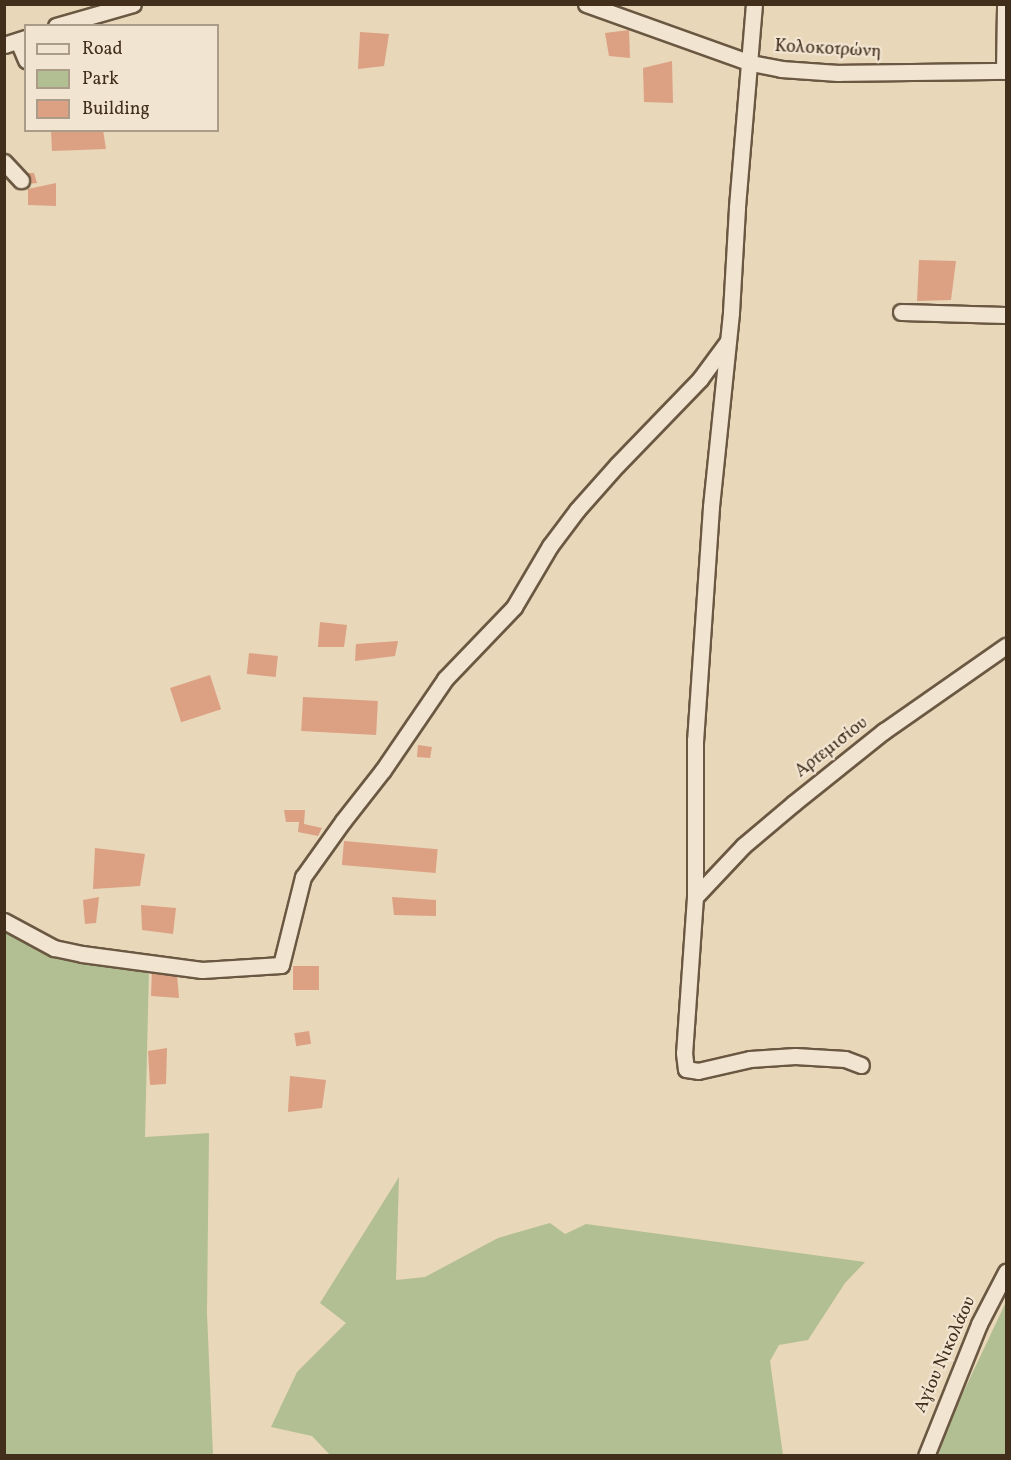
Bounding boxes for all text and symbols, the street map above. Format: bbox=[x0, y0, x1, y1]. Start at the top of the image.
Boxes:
legend bbox=[24, 24, 219, 132]
street label: Κολοκοτρώνη bbox=[774, 36, 882, 64]
text: Road bbox=[82, 37, 123, 62]
text: Park bbox=[82, 67, 119, 92]
text: Building bbox=[82, 97, 150, 122]
street label: Αρτεμισίου bbox=[791, 713, 873, 783]
street label: Αγίου Νικολάου bbox=[911, 1293, 981, 1417]

